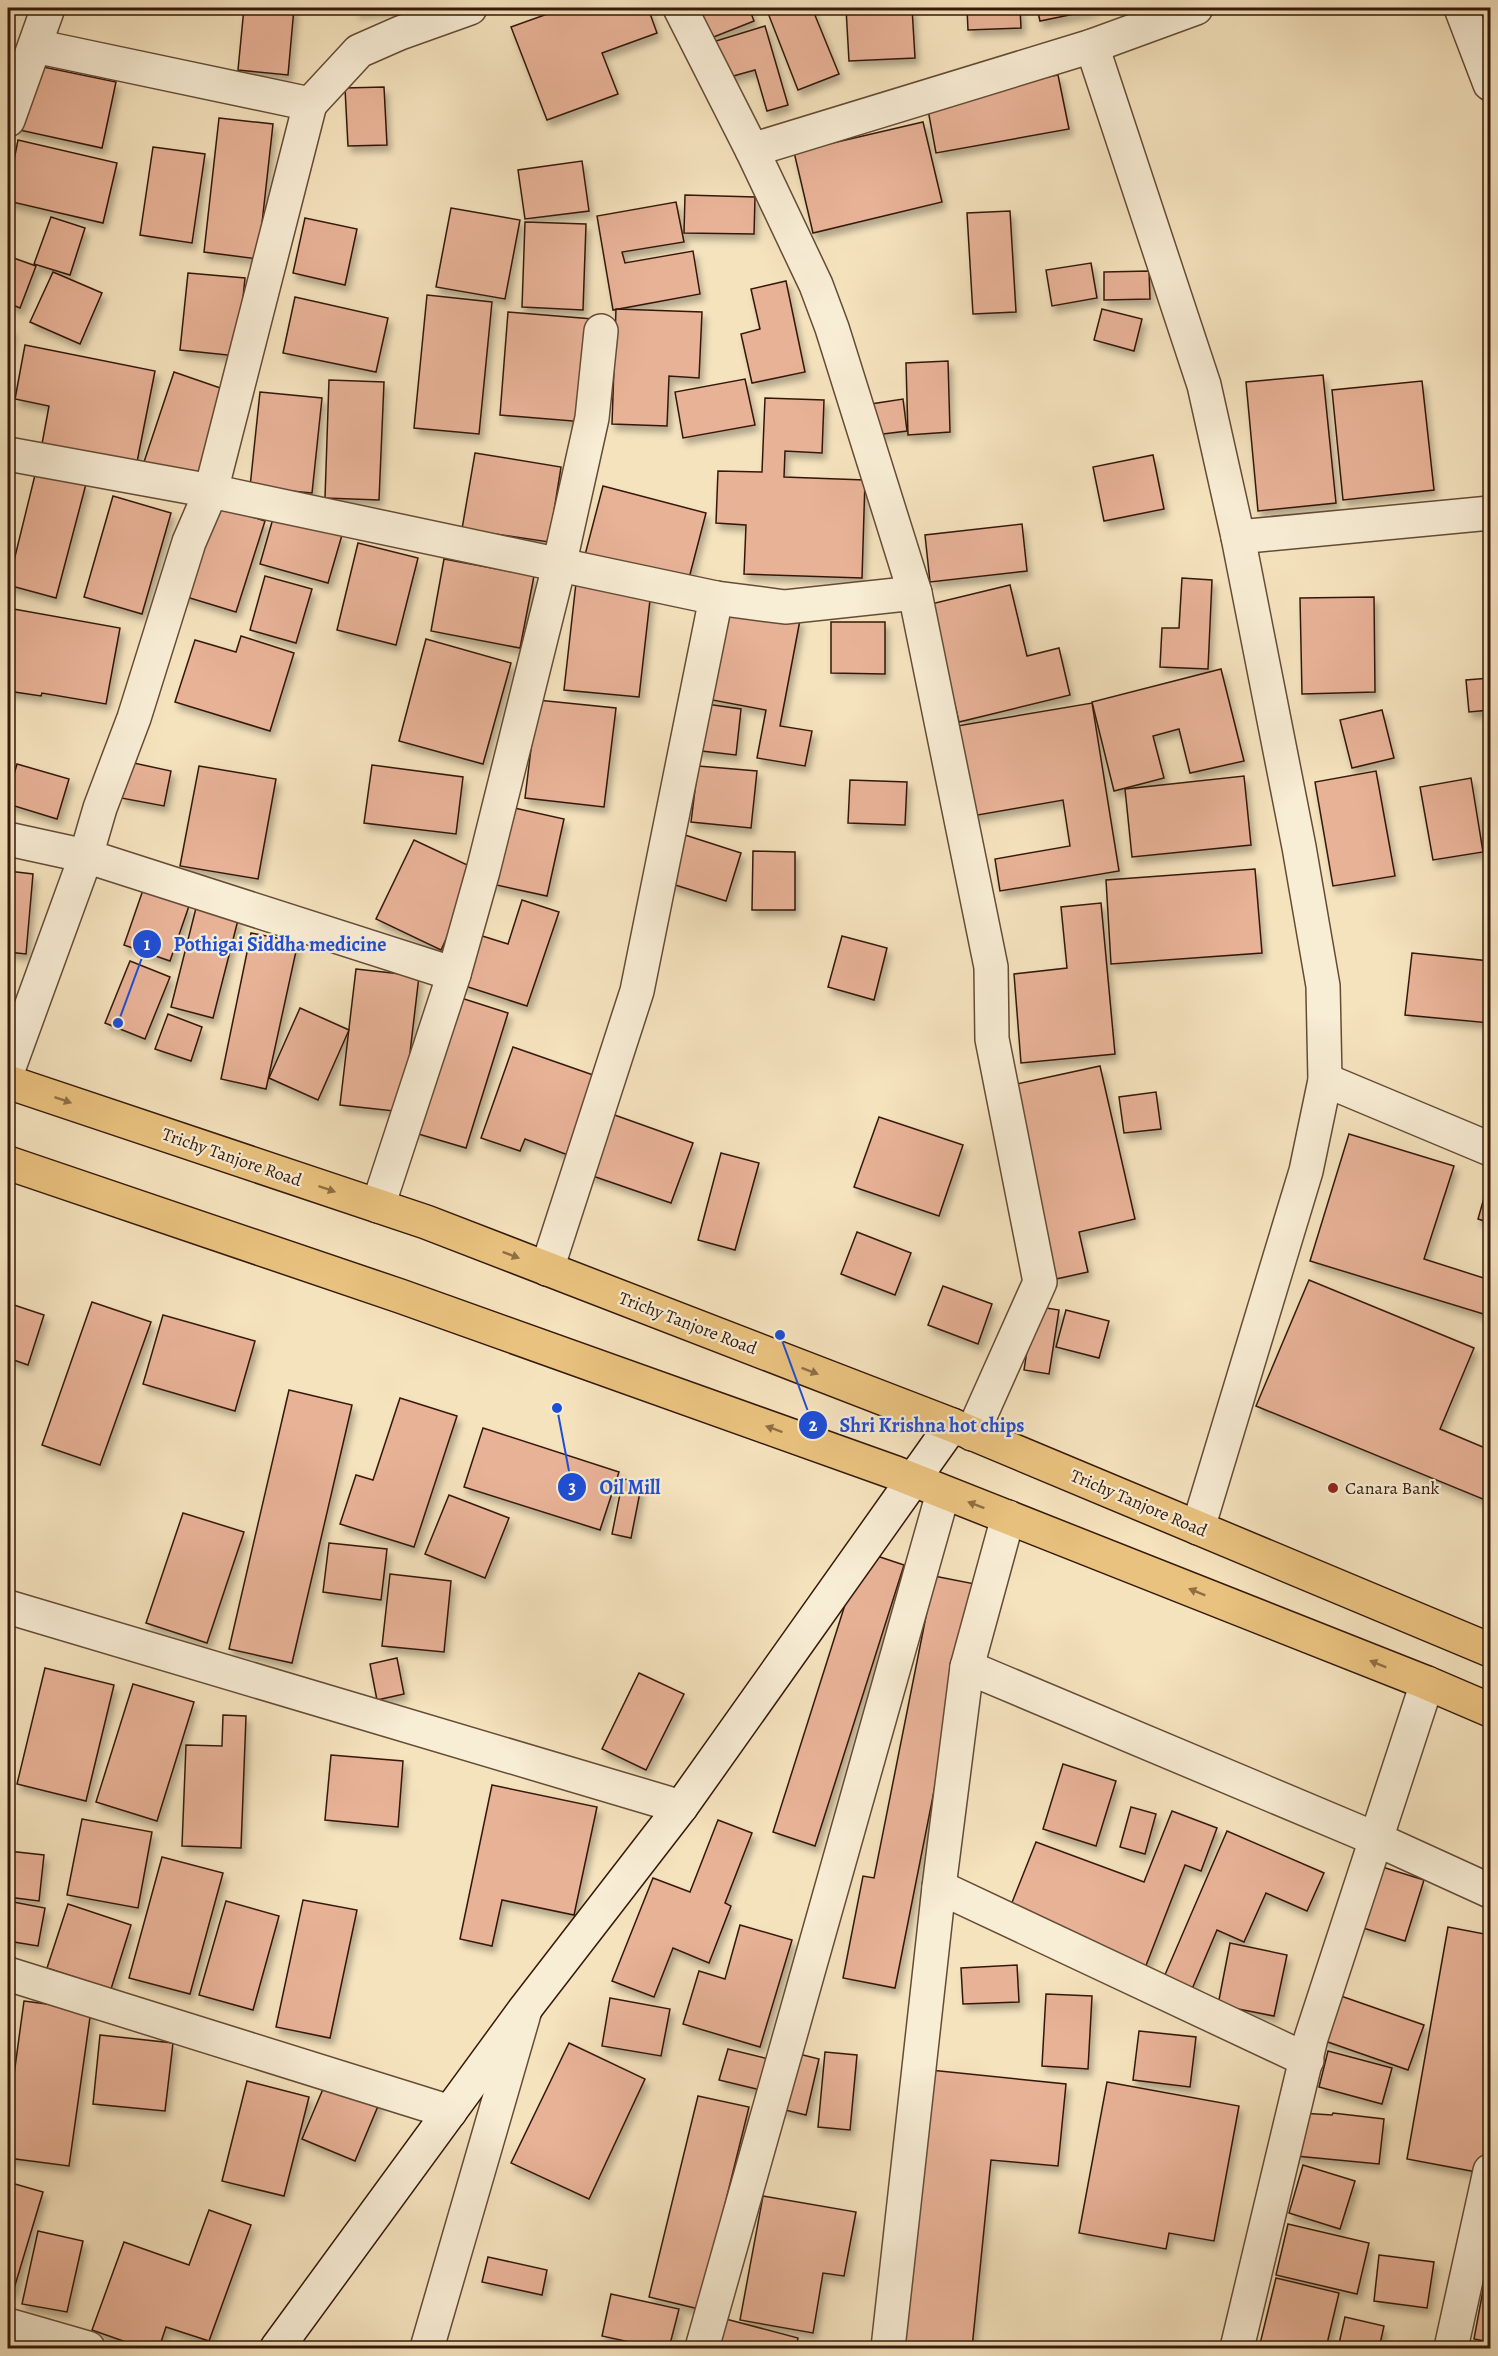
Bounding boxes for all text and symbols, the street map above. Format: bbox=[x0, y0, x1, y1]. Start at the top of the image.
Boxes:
callout: Pothigai Siddha medicine bbox=[132, 925, 399, 963]
text: Pothigai Siddha medicine bbox=[174, 931, 386, 958]
text: 1 bbox=[144, 932, 151, 956]
one-way arrow bbox=[54, 1096, 72, 1106]
street label: Trichy Tanjore Road bbox=[159, 1122, 305, 1192]
one-way arrow bbox=[318, 1185, 336, 1195]
one-way arrow bbox=[502, 1251, 520, 1260]
street label: Trichy Tanjore Road bbox=[615, 1286, 761, 1361]
one-way arrow bbox=[802, 1366, 820, 1376]
callout: Shri Krishna hot chips bbox=[798, 1406, 1037, 1444]
text: Shri Krishna hot chips bbox=[839, 1412, 1025, 1439]
text: 2 bbox=[809, 1413, 818, 1437]
one-way arrow bbox=[765, 1424, 783, 1434]
street label: Trichy Tanjore Road bbox=[1067, 1463, 1211, 1543]
callout: Oil Mill bbox=[557, 1468, 672, 1506]
text: Oil Mill bbox=[599, 1474, 661, 1501]
text: 3 bbox=[568, 1475, 576, 1499]
place label: Canara Bank bbox=[1345, 1476, 1440, 1500]
marker: Canara Bank bbox=[1326, 1481, 1340, 1495]
one-way arrow bbox=[967, 1500, 985, 1510]
one-way arrow bbox=[1188, 1587, 1206, 1596]
one-way arrow bbox=[1369, 1658, 1387, 1668]

